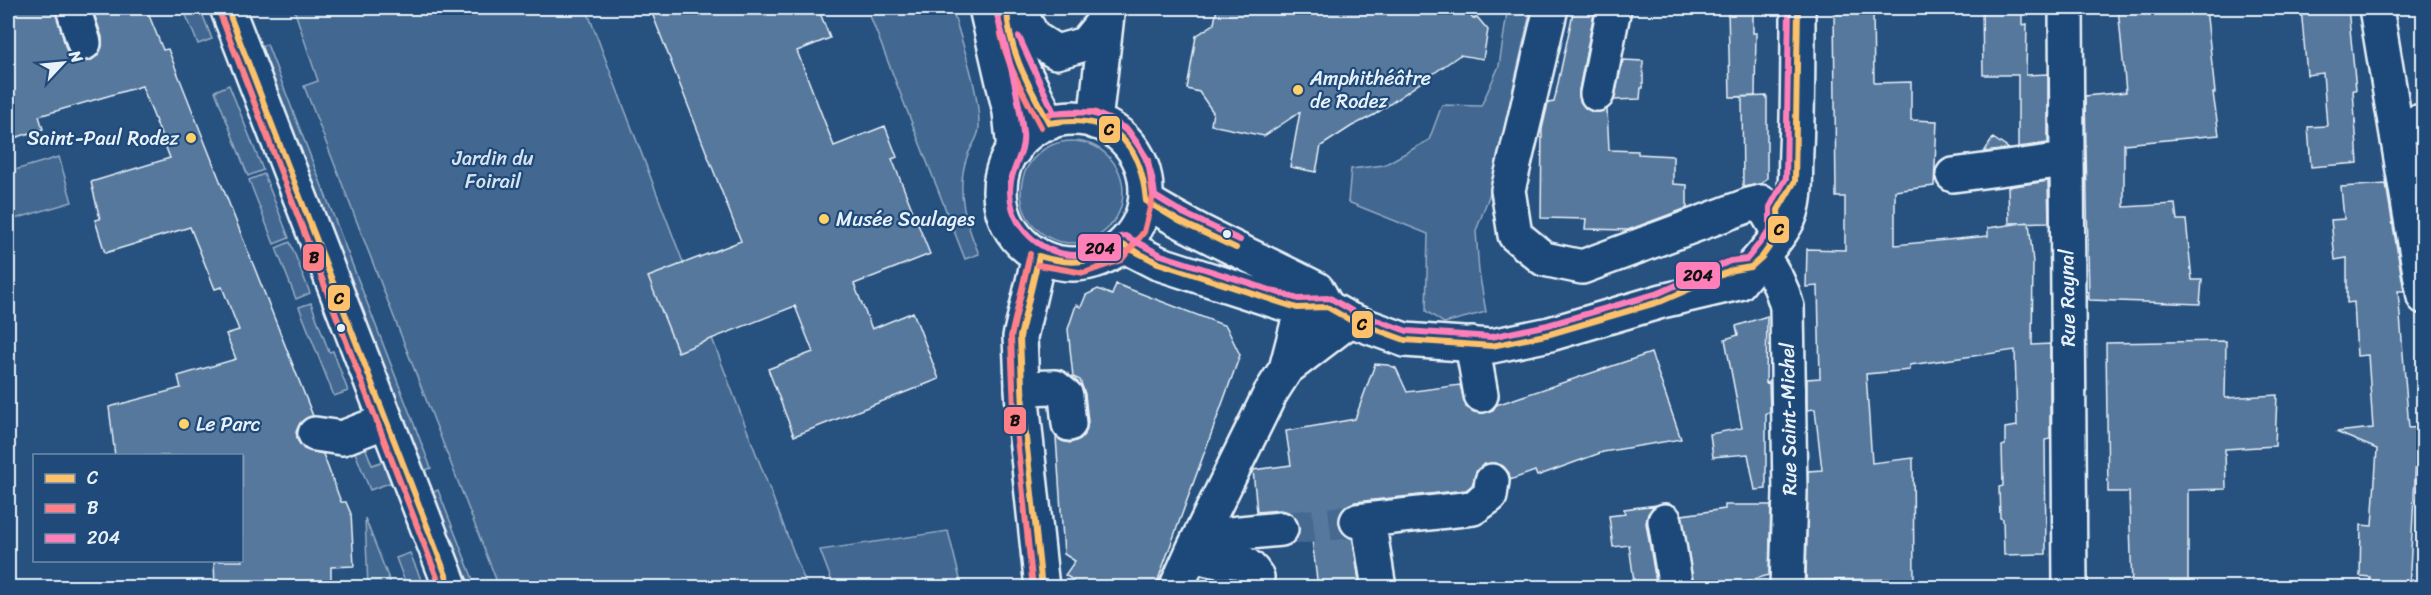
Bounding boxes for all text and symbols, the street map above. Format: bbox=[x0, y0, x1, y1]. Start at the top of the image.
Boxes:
north arrow bbox=[33, 33, 93, 93]
text: N bbox=[60, 44, 92, 69]
place label: Amphithéâtre de Rodez bbox=[1309, 61, 1431, 119]
marker: Amphithéâtre de Rodez bbox=[1291, 83, 1305, 97]
line badge: C bbox=[1098, 115, 1121, 144]
text: C bbox=[1103, 115, 1115, 144]
place label: Saint-Paul Rodez bbox=[27, 121, 179, 156]
marker: Saint-Paul Rodez bbox=[184, 131, 198, 145]
park label: Jardin du Foirail bbox=[452, 141, 534, 199]
place label: Musée Soulages bbox=[836, 202, 976, 237]
marker: Musée Soulages bbox=[817, 212, 831, 226]
line badge: C bbox=[1767, 215, 1790, 244]
text: C bbox=[1773, 215, 1785, 244]
unlabelled marker bbox=[1221, 228, 1233, 240]
line badge: 204 bbox=[1077, 233, 1122, 262]
text: 204 bbox=[1084, 234, 1115, 263]
line badge: B bbox=[302, 243, 325, 272]
text: B bbox=[309, 243, 320, 272]
street label: Rue Raynal bbox=[2049, 249, 2086, 347]
line badge: 204 bbox=[1675, 261, 1721, 290]
text: 204 bbox=[1682, 261, 1713, 290]
line badge: C bbox=[327, 284, 351, 312]
text: C bbox=[333, 284, 345, 313]
line badge: C bbox=[1351, 310, 1374, 339]
text: C bbox=[1356, 310, 1368, 339]
unlabelled marker bbox=[335, 322, 347, 334]
street label: Rue Saint-Michel bbox=[1770, 341, 1807, 496]
line badge: B bbox=[1003, 406, 1027, 435]
text: B bbox=[1010, 406, 1021, 435]
place label: Le Parc bbox=[196, 407, 261, 442]
marker: Le Parc bbox=[177, 417, 191, 431]
legend bbox=[33, 454, 243, 562]
text: C bbox=[87, 462, 99, 494]
text: B bbox=[87, 492, 98, 524]
text: 204 bbox=[87, 522, 120, 554]

